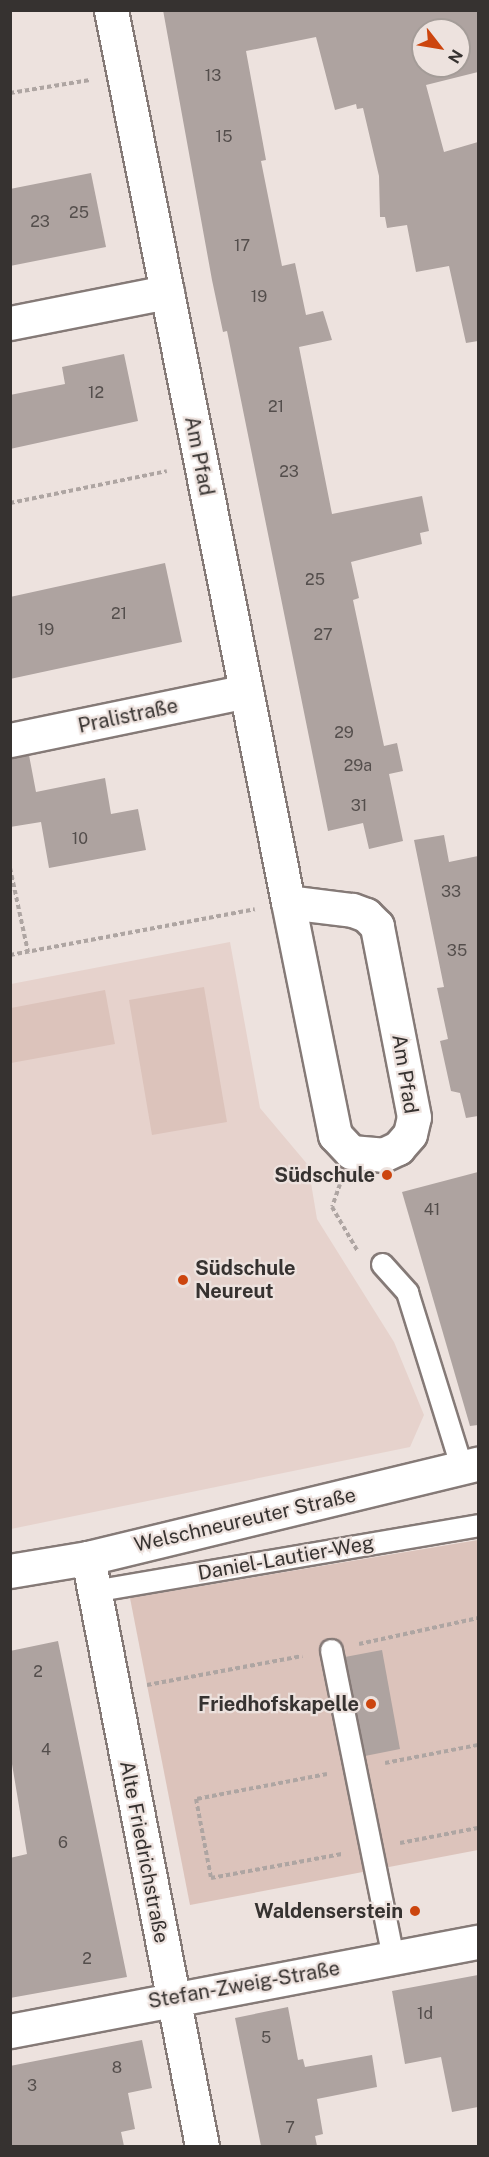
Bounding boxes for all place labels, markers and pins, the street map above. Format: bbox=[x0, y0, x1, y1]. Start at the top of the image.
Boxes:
place label: Südschule bbox=[274, 1163, 375, 1187]
marker: Südschule bbox=[380, 1168, 394, 1182]
place label: Südschule Neureut bbox=[195, 1256, 296, 1303]
marker: Südschule Neureut bbox=[176, 1273, 190, 1287]
place label: Friedhofskapelle bbox=[198, 1692, 359, 1716]
marker: Friedhofskapelle bbox=[364, 1697, 378, 1711]
place label: Waldenserstein bbox=[254, 1899, 403, 1923]
marker: Waldenserstein bbox=[408, 1904, 422, 1918]

